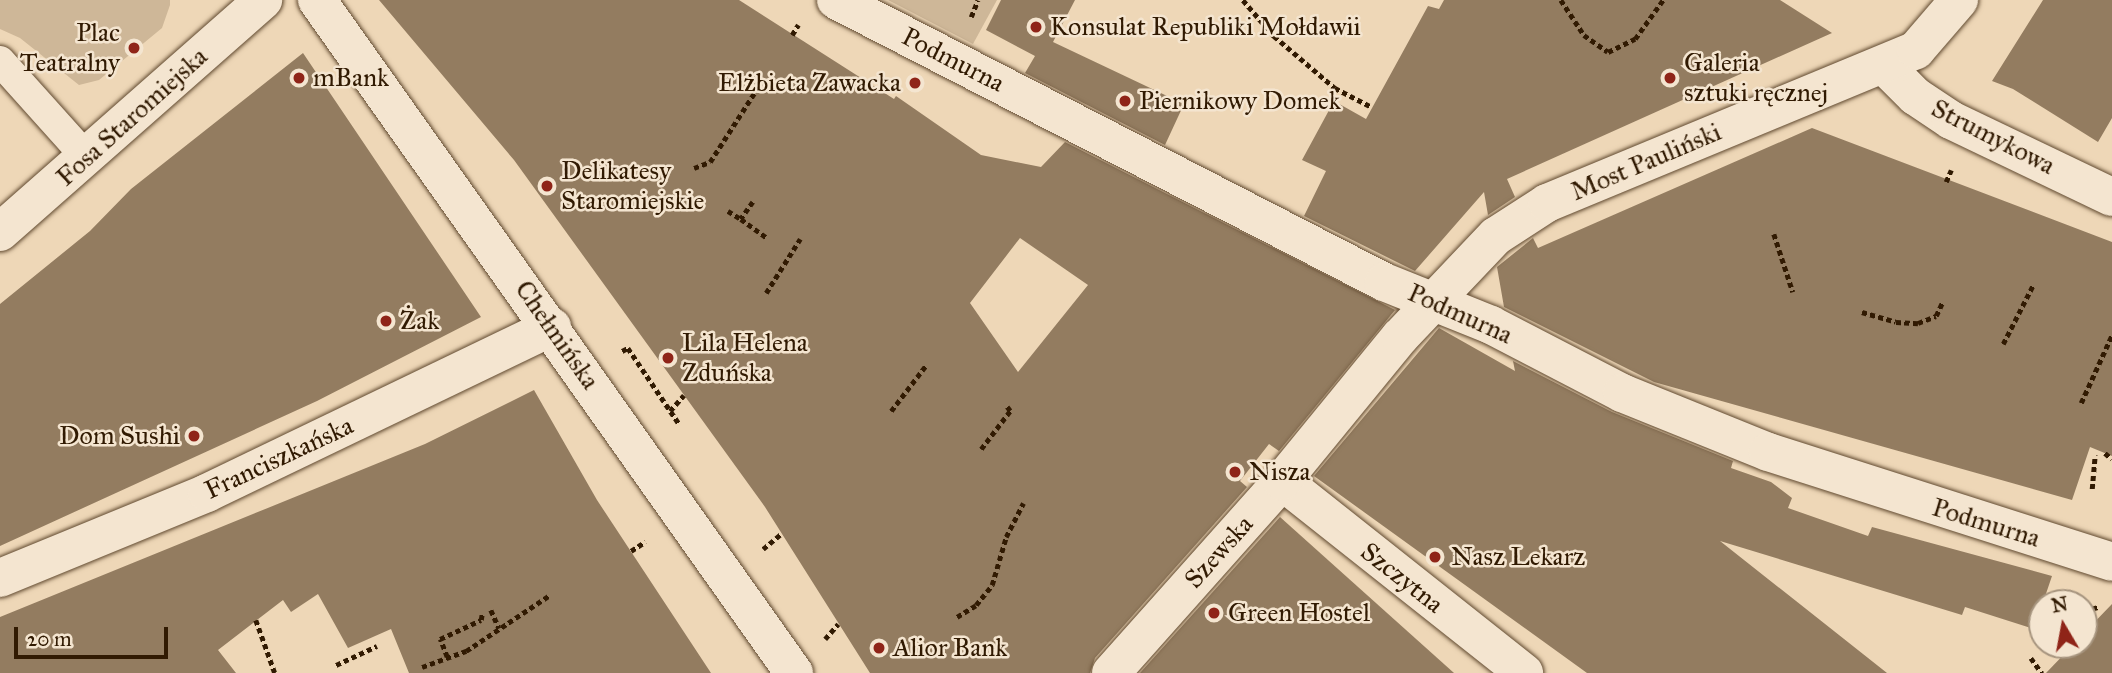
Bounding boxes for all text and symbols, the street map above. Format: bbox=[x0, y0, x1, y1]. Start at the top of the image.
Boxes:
place label: Konsulat Republiki Mołdawii bbox=[1050, 11, 1361, 43]
place label: Plac Teatralny bbox=[20, 17, 120, 78]
marker: Konsulat Republiki Mołdawii bbox=[1028, 19, 1044, 35]
street label: Podmurna bbox=[896, 21, 1010, 99]
marker: Plac Teatralny bbox=[126, 40, 142, 56]
street label: Fosa Staromiejska bbox=[50, 41, 214, 193]
place label: Galeria sztuki ręcznej bbox=[1684, 47, 1828, 108]
place label: mBank bbox=[313, 62, 389, 94]
place label: Elżbieta Zawacka bbox=[718, 67, 901, 99]
marker: mBank bbox=[291, 70, 307, 86]
marker: Galeria sztuki ręcznej bbox=[1662, 70, 1678, 86]
marker: Elżbieta Zawacka bbox=[907, 75, 923, 91]
place label: Piernikowy Domek bbox=[1139, 85, 1341, 117]
marker: Piernikowy Domek bbox=[1117, 93, 1133, 109]
street label: Strumykowa bbox=[1926, 93, 2060, 181]
street label: Most Pauliński bbox=[1566, 116, 1726, 208]
place label: Delikatesy Staromiejskie bbox=[561, 155, 704, 216]
marker: Delikatesy Staromiejskie bbox=[539, 178, 555, 194]
street label: Chełmińska bbox=[508, 275, 606, 395]
street label: Podmurna bbox=[1403, 277, 1517, 351]
place label: Żak bbox=[400, 305, 439, 337]
marker: Żak bbox=[378, 313, 394, 329]
place label: Lila Helena Zduńska bbox=[682, 327, 808, 388]
marker: Lila Helena Zduńska bbox=[660, 350, 676, 366]
street label: Franciszkańska bbox=[200, 410, 358, 506]
place label: Dom Sushi bbox=[59, 420, 180, 452]
marker: Dom Sushi bbox=[186, 428, 202, 444]
place label: Nisza bbox=[1249, 456, 1311, 488]
marker: Nisza bbox=[1227, 464, 1243, 480]
street label: Podmurna bbox=[1928, 492, 2044, 554]
street label: Szewska bbox=[1178, 509, 1260, 595]
street label: Szczytna bbox=[1354, 536, 1450, 620]
place label: Nasz Lekarz bbox=[1451, 541, 1585, 573]
marker: Nasz Lekarz bbox=[1425, 547, 1445, 567]
north arrow bbox=[2028, 589, 2098, 659]
text: N bbox=[2050, 592, 2070, 618]
place label: Green Hostel bbox=[1228, 597, 1370, 629]
marker: Green Hostel bbox=[1206, 605, 1222, 621]
scale bar bbox=[18, 614, 172, 658]
text: 20 m bbox=[27, 626, 72, 652]
place label: Alior Bank bbox=[893, 632, 1007, 664]
marker: Alior Bank bbox=[871, 640, 887, 656]

